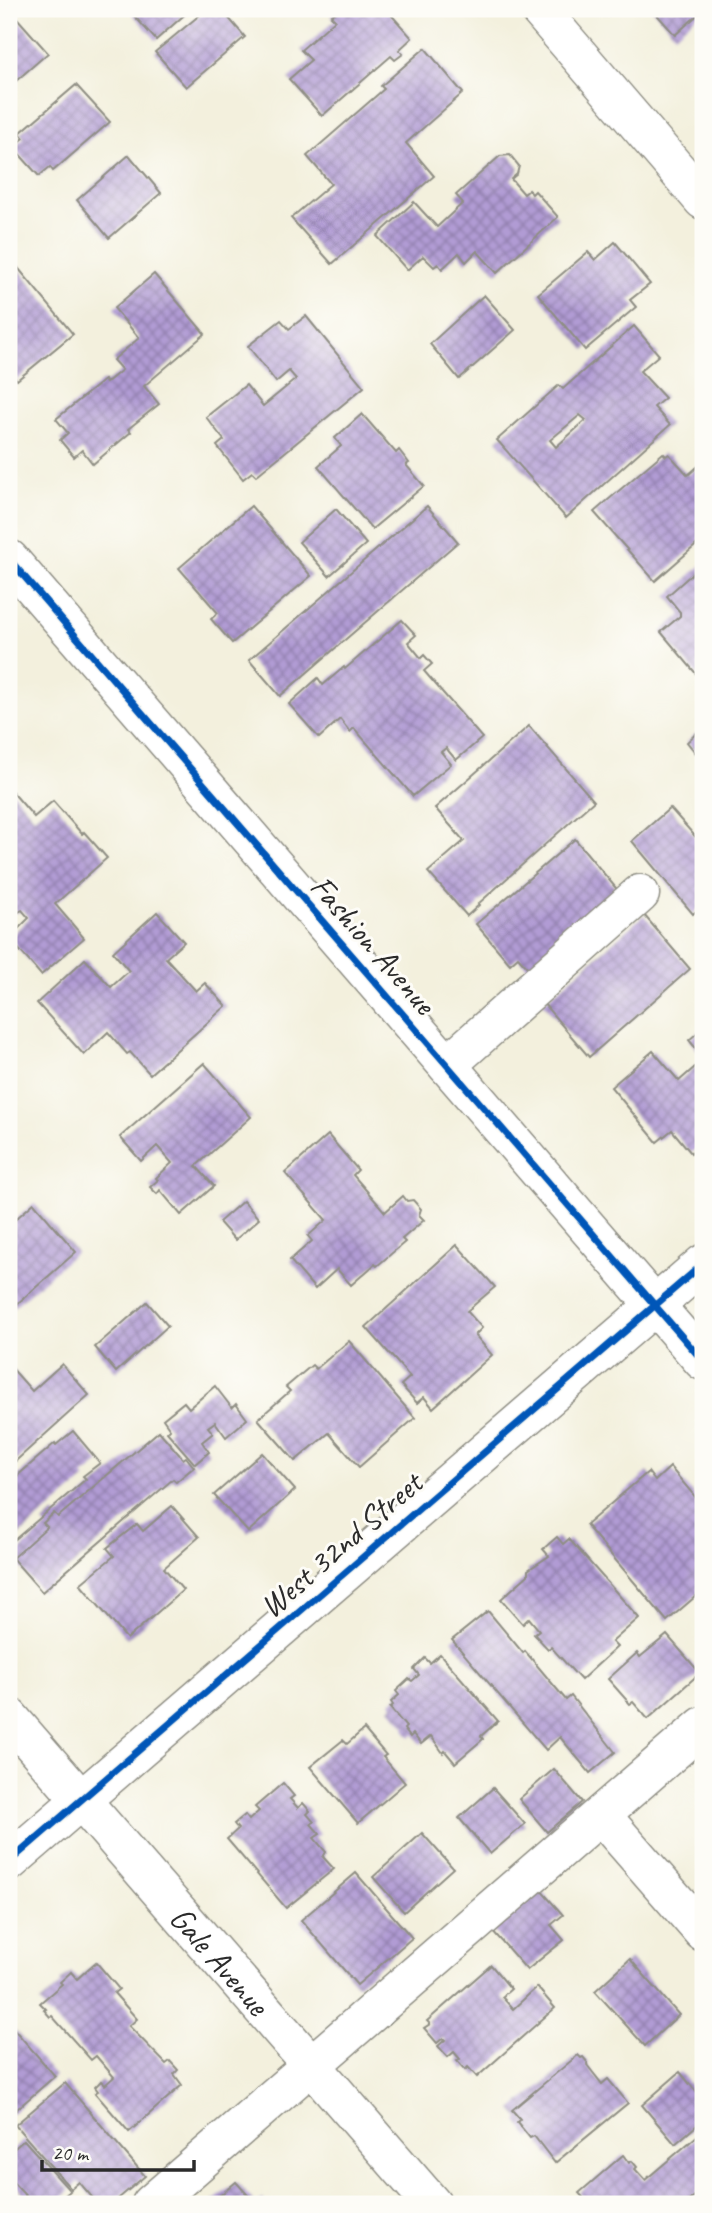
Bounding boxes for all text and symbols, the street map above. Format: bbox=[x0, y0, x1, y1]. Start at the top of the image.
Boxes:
street label: Fashion Avenue bbox=[301, 866, 447, 1025]
street label: West 32nd Street bbox=[251, 1461, 433, 1627]
street label: Gale Avenue bbox=[161, 1898, 280, 2026]
scale bar bbox=[42, 2129, 194, 2173]
text: 20 m bbox=[52, 2140, 90, 2166]

